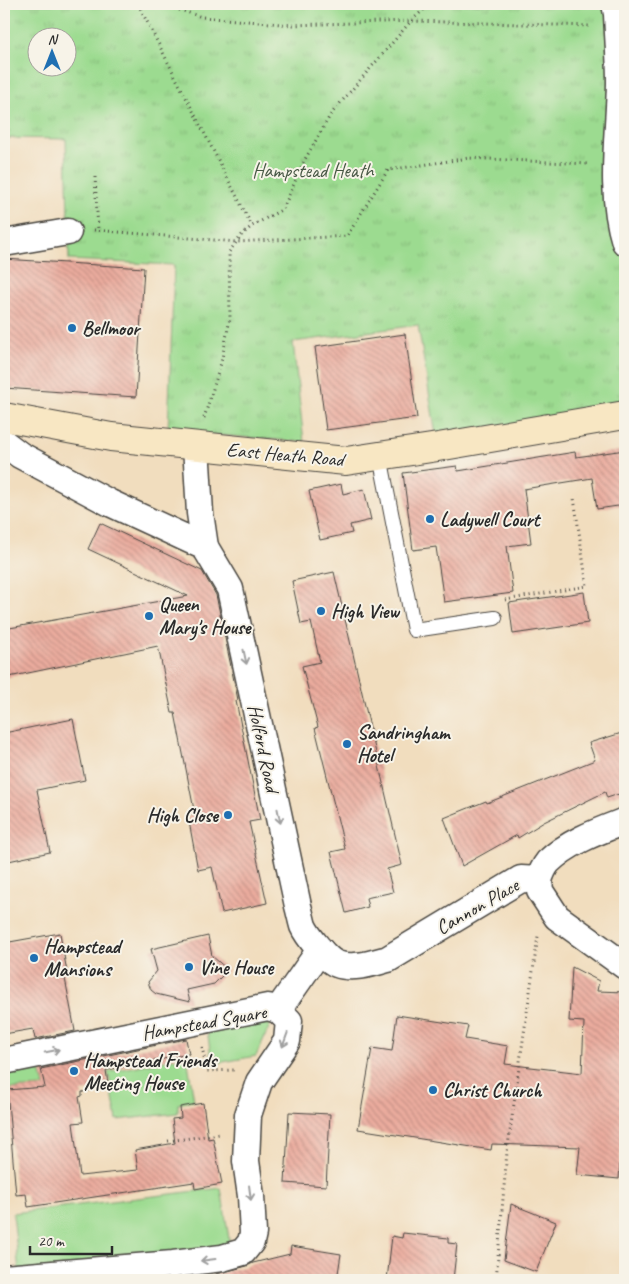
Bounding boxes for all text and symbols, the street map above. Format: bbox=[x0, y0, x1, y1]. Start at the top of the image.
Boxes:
north arrow bbox=[28, 28, 78, 78]
text: N bbox=[48, 31, 59, 48]
park label: Hampstead Heath bbox=[252, 158, 375, 183]
place label: Bellmoor bbox=[82, 316, 142, 341]
marker: Bellmoor bbox=[66, 322, 78, 334]
street label: East Heath Road bbox=[225, 437, 348, 472]
place label: Ladywell Court bbox=[440, 507, 542, 533]
marker: Ladywell Court bbox=[424, 513, 436, 525]
place label: Queen Mary's House bbox=[159, 592, 252, 641]
place label: High View bbox=[331, 599, 400, 624]
marker: High View bbox=[315, 605, 327, 617]
marker: Queen Mary's House bbox=[143, 610, 155, 622]
one-way arrow bbox=[241, 649, 250, 665]
street label: Holford Road bbox=[242, 702, 286, 797]
place label: Sandringham Hotel bbox=[357, 720, 451, 768]
marker: Sandringham Hotel bbox=[341, 738, 353, 750]
place label: High Close bbox=[147, 803, 219, 828]
one-way arrow bbox=[274, 808, 284, 824]
marker: High Close bbox=[222, 809, 234, 821]
street label: Cannon Place bbox=[431, 872, 524, 940]
place label: Hampstead Mansions bbox=[44, 934, 124, 982]
marker: Hampstead Mansions bbox=[28, 952, 40, 964]
place label: Vine House bbox=[199, 955, 275, 980]
marker: Vine House bbox=[183, 961, 195, 973]
street label: Hampstead Square bbox=[140, 999, 270, 1046]
one-way arrow bbox=[280, 1032, 289, 1047]
one-way arrow bbox=[43, 1046, 59, 1055]
place label: Hampstead Friends Meeting House bbox=[84, 1048, 218, 1096]
marker: Hampstead Friends Meeting House bbox=[68, 1065, 80, 1077]
place label: Christ Church bbox=[443, 1078, 542, 1103]
marker: Christ Church bbox=[427, 1084, 439, 1096]
one-way arrow bbox=[246, 1184, 256, 1200]
scale bar bbox=[30, 1224, 112, 1256]
text: 20 m bbox=[38, 1232, 65, 1251]
one-way arrow bbox=[201, 1255, 217, 1265]

